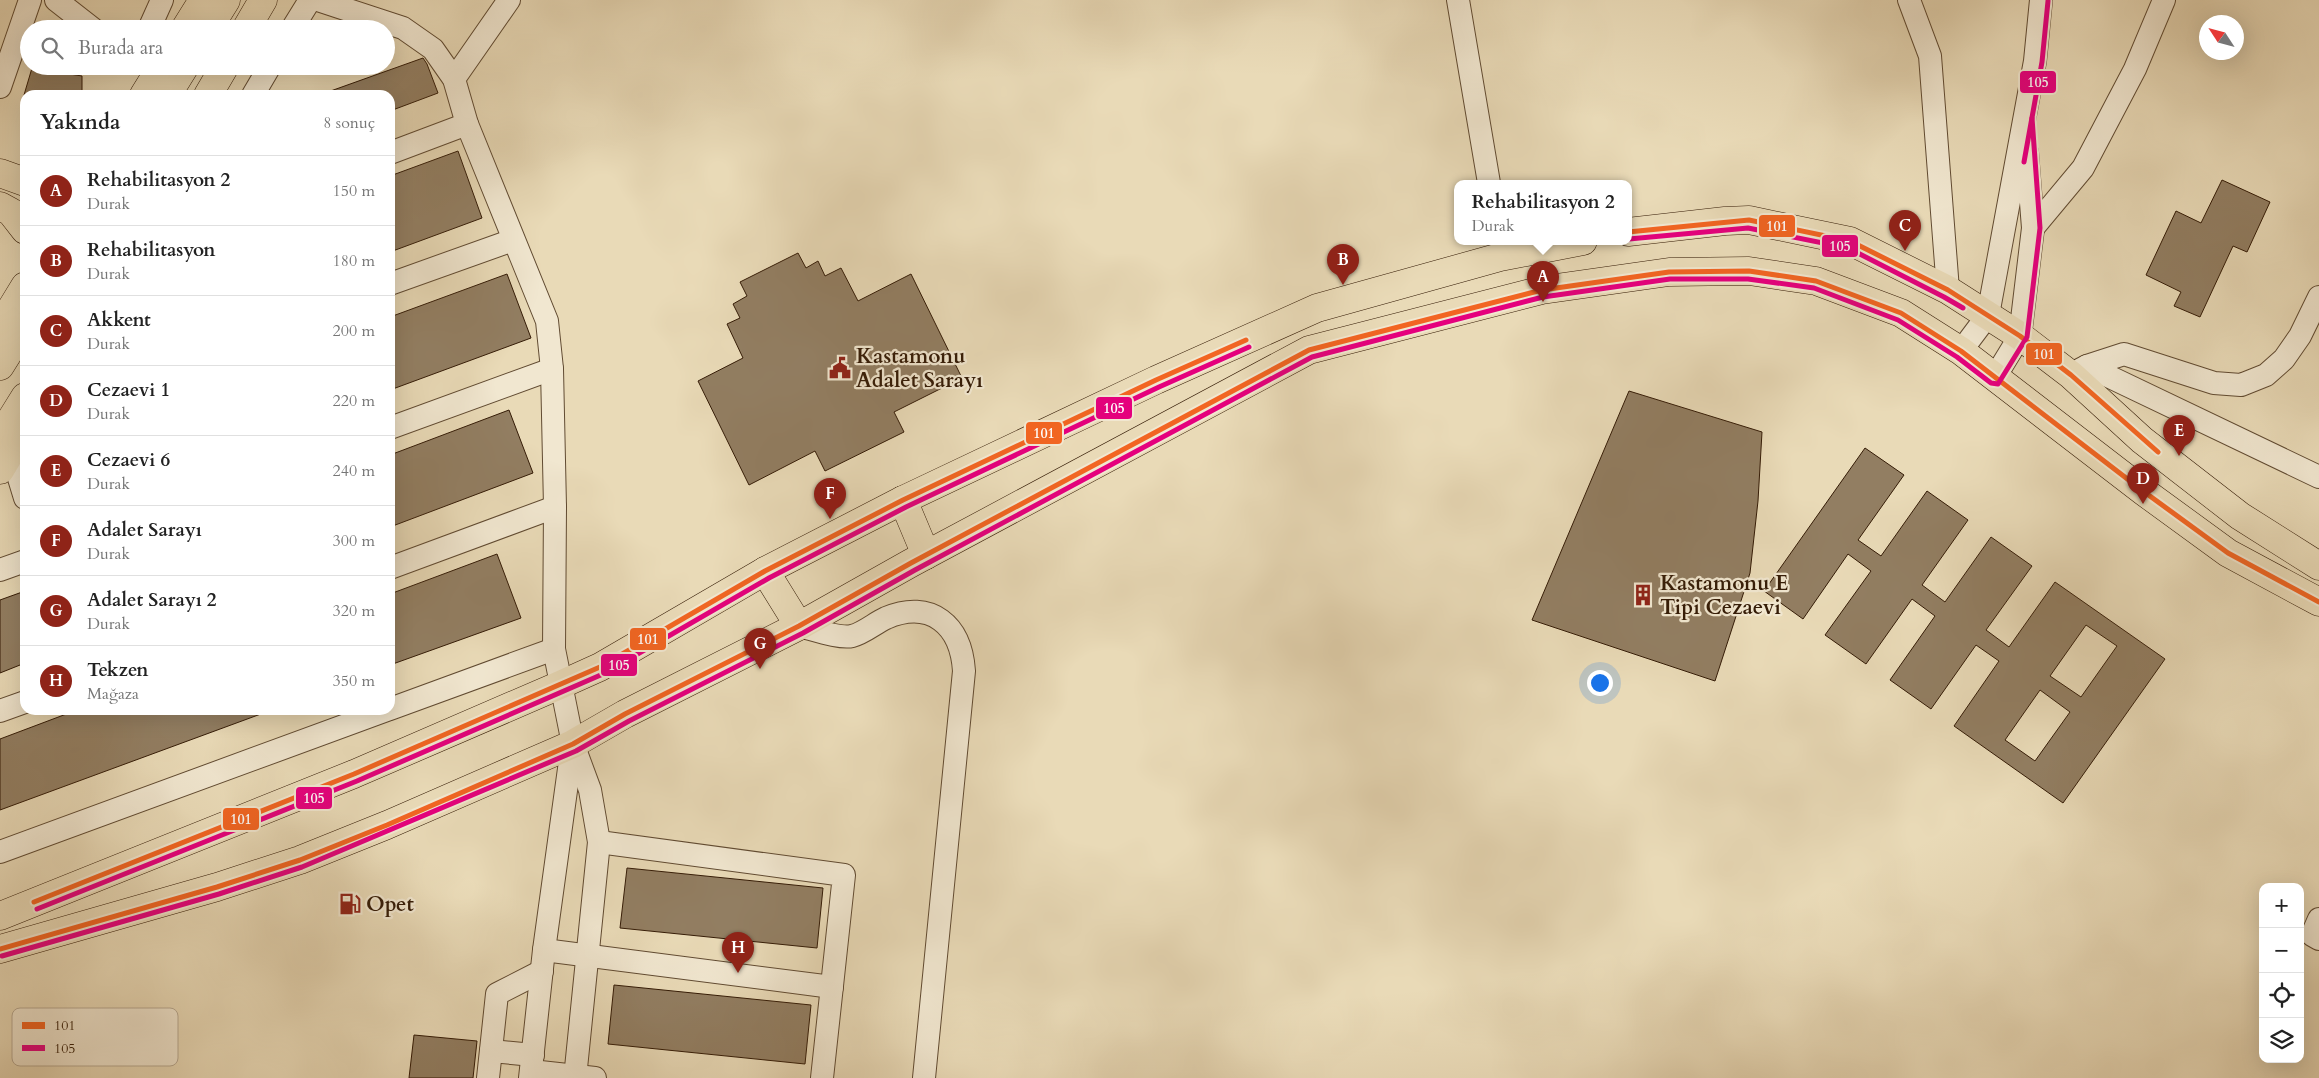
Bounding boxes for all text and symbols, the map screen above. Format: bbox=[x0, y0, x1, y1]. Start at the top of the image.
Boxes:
north arrow bbox=[2199, 15, 2244, 60]
search box bbox=[20, 20, 395, 75]
icon: search bbox=[38, 34, 66, 62]
text: Burada ara bbox=[78, 35, 163, 61]
line badge: 105 bbox=[2019, 70, 2057, 94]
text: 105 bbox=[2027, 73, 2049, 92]
text: Yakında bbox=[40, 108, 120, 137]
text: 8 sonuç bbox=[323, 112, 375, 134]
text: Rehabilitasyon 2 bbox=[87, 167, 230, 193]
text: A bbox=[50, 180, 62, 202]
text: 150 m bbox=[333, 180, 375, 202]
popup bbox=[1454, 180, 1632, 245]
text: Rehabilitasyon 2 bbox=[1471, 189, 1615, 215]
text: Durak bbox=[87, 193, 130, 215]
pin: C bbox=[1889, 210, 1921, 251]
line badge: 101 bbox=[1758, 214, 1796, 238]
text: Durak bbox=[1471, 215, 1514, 237]
text: 101 bbox=[1766, 217, 1788, 236]
line badge: 105 bbox=[1821, 234, 1859, 258]
text: Rehabilitasyon bbox=[87, 237, 215, 263]
text: 105 bbox=[1829, 237, 1851, 256]
pin: B bbox=[1327, 244, 1359, 285]
text: B bbox=[50, 250, 62, 272]
text: 180 m bbox=[333, 250, 375, 272]
pin: A bbox=[1527, 261, 1559, 302]
text: Durak bbox=[87, 263, 130, 285]
text: Akkent bbox=[87, 307, 151, 333]
text: C bbox=[50, 320, 62, 342]
text: 200 m bbox=[333, 320, 375, 342]
text: Durak bbox=[87, 333, 130, 355]
place label: Kastamonu Adalet Sarayı bbox=[856, 342, 983, 395]
line badge: 101 bbox=[2025, 342, 2063, 366]
text: 101 bbox=[2033, 345, 2055, 364]
public building icon: Kastamonu Adalet Sarayı bbox=[827, 355, 853, 381]
text: Cezaevi 1 bbox=[87, 377, 170, 403]
text: D bbox=[49, 390, 63, 412]
text: 220 m bbox=[333, 390, 375, 412]
line badge: 105 bbox=[1095, 396, 1133, 420]
text: 105 bbox=[1103, 399, 1125, 418]
text: Durak bbox=[87, 403, 130, 425]
pin: E bbox=[2163, 415, 2195, 456]
line badge: 101 bbox=[1025, 421, 1063, 445]
text: 101 bbox=[1033, 424, 1055, 443]
text: Cezaevi 6 bbox=[87, 447, 170, 473]
text: E bbox=[51, 460, 61, 482]
text: 240 m bbox=[333, 460, 375, 482]
pin: D bbox=[2127, 463, 2159, 504]
text: Durak bbox=[87, 473, 130, 495]
pin: F bbox=[814, 478, 846, 519]
text: Adalet Sarayı bbox=[87, 517, 202, 543]
text: F bbox=[51, 530, 61, 552]
text: 300 m bbox=[333, 530, 375, 552]
text: Durak bbox=[87, 543, 130, 565]
place label: Kastamonu E Tipi Cezaevi bbox=[1660, 569, 1789, 622]
building icon: Kastamonu E Tipi Cezaevi bbox=[1630, 582, 1656, 608]
text: Adalet Sarayı 2 bbox=[87, 587, 217, 613]
text: G bbox=[49, 600, 63, 622]
text: 320 m bbox=[333, 600, 375, 622]
text: Durak bbox=[87, 613, 130, 635]
line badge: 101 bbox=[629, 627, 667, 651]
pin: G bbox=[744, 628, 776, 669]
text: 101 bbox=[637, 630, 659, 649]
line badge: 105 bbox=[600, 653, 638, 677]
text: 105 bbox=[608, 656, 630, 675]
text: Tekzen bbox=[87, 657, 149, 683]
text: H bbox=[49, 670, 63, 692]
text: 350 m bbox=[333, 670, 375, 692]
your location bbox=[1587, 670, 1613, 696]
text: Mağaza bbox=[87, 683, 139, 705]
line badge: 105 bbox=[295, 786, 333, 810]
text: 105 bbox=[303, 789, 325, 808]
line badge: 101 bbox=[222, 807, 260, 831]
text: 101 bbox=[230, 810, 252, 829]
map controls bbox=[2259, 883, 2304, 1063]
button: + bbox=[2259, 883, 2304, 928]
place label: Opet bbox=[366, 890, 414, 919]
fuel station icon: Opet bbox=[337, 891, 363, 917]
button: − bbox=[2259, 928, 2304, 973]
pin: H bbox=[722, 932, 754, 973]
button: locate bbox=[2259, 973, 2304, 1018]
legend bbox=[12, 1008, 178, 1066]
text: 101 bbox=[54, 1016, 76, 1035]
button: layers bbox=[2259, 1018, 2304, 1063]
text: 105 bbox=[54, 1039, 76, 1058]

